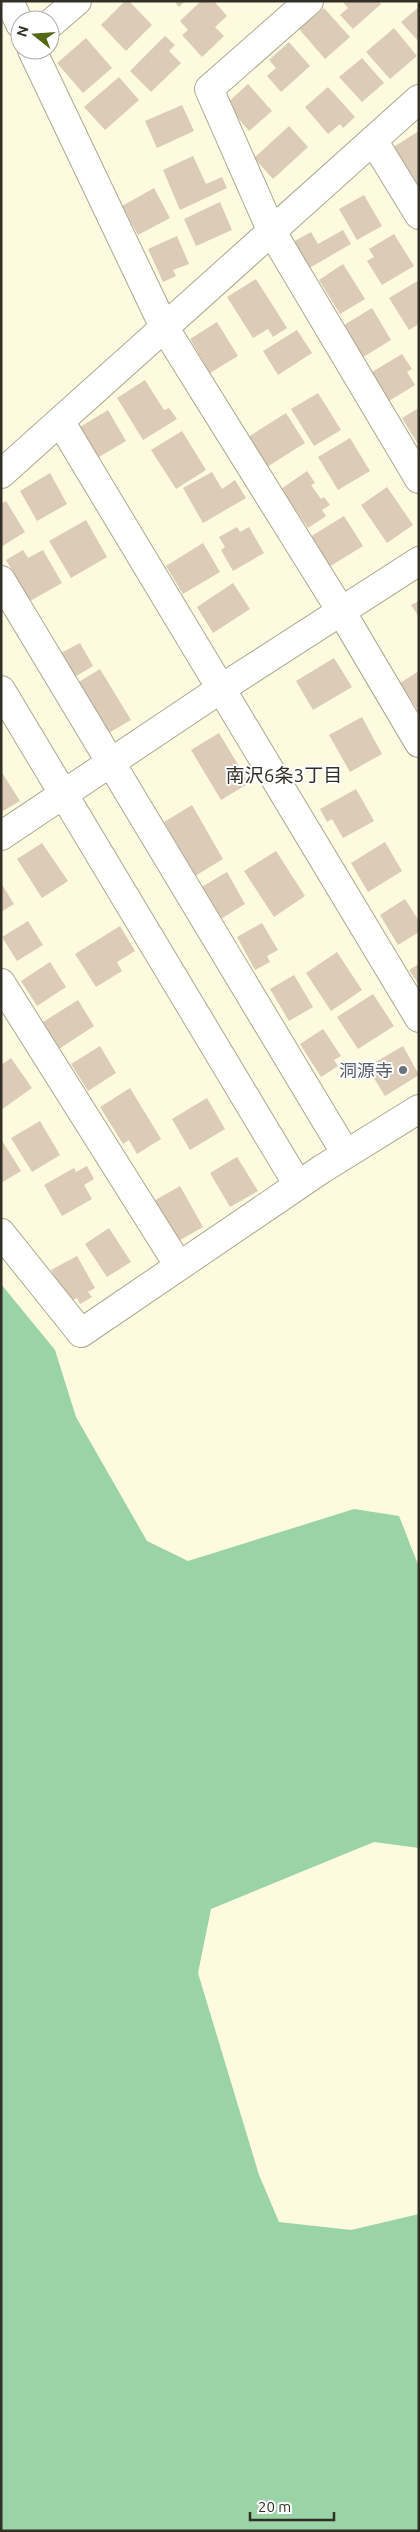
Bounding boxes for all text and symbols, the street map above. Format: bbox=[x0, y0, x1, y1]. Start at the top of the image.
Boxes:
north arrow bbox=[10, 10, 60, 60]
text: N bbox=[13, 24, 32, 39]
district label: 南沢6条3丁目 bbox=[226, 764, 342, 786]
place label: 洞源寺 bbox=[339, 1060, 393, 1080]
marker: 洞源寺 bbox=[397, 1064, 409, 1076]
scale bar bbox=[250, 2490, 334, 2522]
text: 20 m bbox=[258, 2498, 291, 2515]

